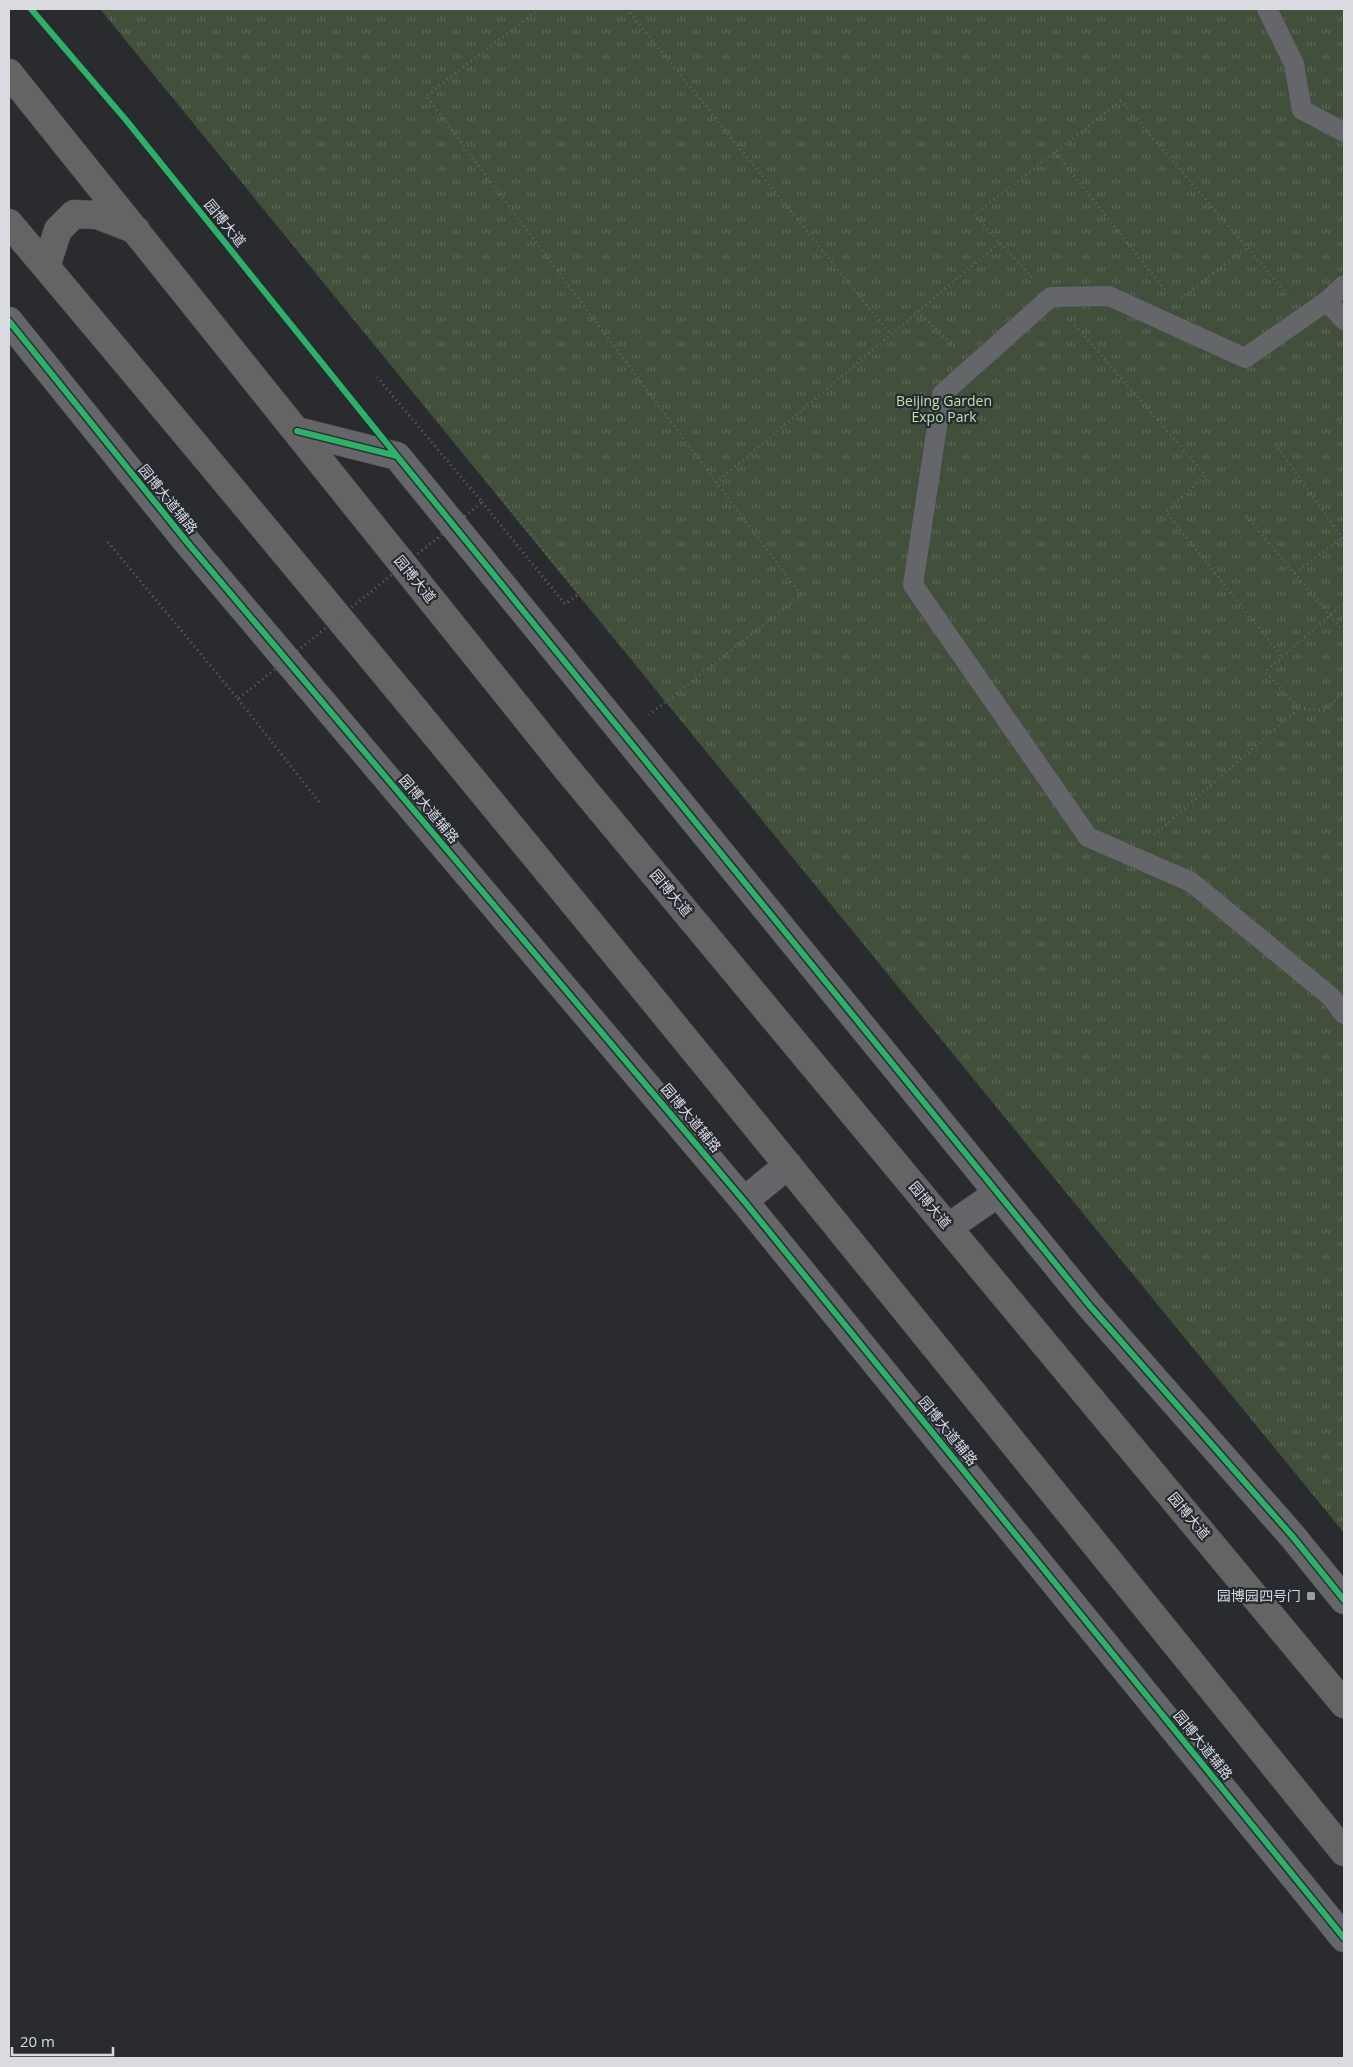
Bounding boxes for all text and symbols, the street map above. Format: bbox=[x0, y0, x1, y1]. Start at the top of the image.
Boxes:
street label: 园博大道 bbox=[200, 195, 250, 250]
park label: Beijing Garden Expo Park bbox=[896, 391, 992, 426]
street label: 园博大道辅路 bbox=[135, 460, 202, 537]
street label: 园博大道 bbox=[390, 551, 440, 606]
street label: 园博大道辅路 bbox=[395, 770, 464, 847]
street label: 园博大道 bbox=[646, 865, 697, 920]
street label: 园博大道辅路 bbox=[657, 1079, 726, 1156]
street label: 园博大道 bbox=[905, 1177, 956, 1232]
street label: 园博大道辅路 bbox=[915, 1392, 982, 1469]
street label: 园博大道 bbox=[1164, 1488, 1215, 1543]
place label: 园博园四号门 bbox=[1217, 1586, 1301, 1605]
marker: 园博园四号门 bbox=[1305, 1590, 1317, 1602]
street label: 园博大道辅路 bbox=[1170, 1706, 1237, 1783]
scale bar bbox=[12, 2024, 114, 2056]
text: 20 m bbox=[20, 2031, 55, 2051]

